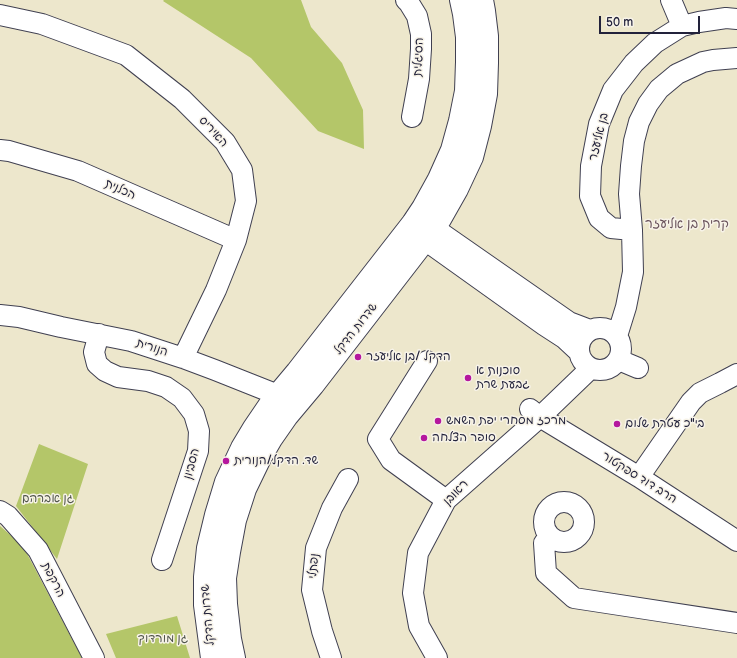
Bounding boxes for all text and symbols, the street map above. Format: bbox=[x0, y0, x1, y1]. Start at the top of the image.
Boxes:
scale bar bbox=[601, 8, 702, 34]
text: 50 m bbox=[606, 15, 633, 30]
street label: הסיגלית bbox=[411, 37, 427, 77]
street label: בן אליעזר bbox=[586, 111, 612, 163]
street label: האיריס bbox=[195, 114, 231, 150]
street label: הכלנית bbox=[102, 177, 138, 203]
district label: קרית בן אליעזר bbox=[645, 217, 729, 233]
street label: שדרות הדקל bbox=[331, 300, 381, 358]
street label: הנורית bbox=[134, 336, 170, 360]
place label: הדקל /בן אליעזר bbox=[366, 350, 451, 364]
marker: הדקל /בן אליעזר bbox=[353, 352, 363, 362]
place label: סוכנות א גבעת שרת bbox=[476, 364, 530, 392]
marker: סוכנות א גבעת שרת bbox=[463, 373, 473, 383]
place label: מרכז מסחרי יפת השמש bbox=[446, 414, 566, 428]
marker: מרכז מסחרי יפת השמש bbox=[433, 416, 443, 426]
place label: בי"כ עטרת שלום bbox=[625, 417, 704, 431]
marker: בי"כ עטרת שלום bbox=[612, 419, 622, 429]
place label: סופר הצלחה bbox=[432, 431, 496, 445]
marker: סופר הצלחה bbox=[419, 433, 429, 443]
street label: הסביון bbox=[181, 447, 203, 481]
street label: הרב דוד ספקטור bbox=[599, 449, 679, 507]
place label: שד. הדקל/הנורית bbox=[234, 454, 318, 468]
marker: שד. הדקל/הנורית bbox=[221, 456, 231, 466]
street label: ראובן bbox=[440, 477, 472, 509]
park label: גן אברהם bbox=[22, 492, 74, 506]
street label: נפתלי bbox=[306, 553, 322, 579]
street label: הרקפת bbox=[38, 560, 68, 600]
street label: שדרות הדקל bbox=[198, 583, 218, 647]
park label: גן מורדוך bbox=[138, 632, 188, 646]

